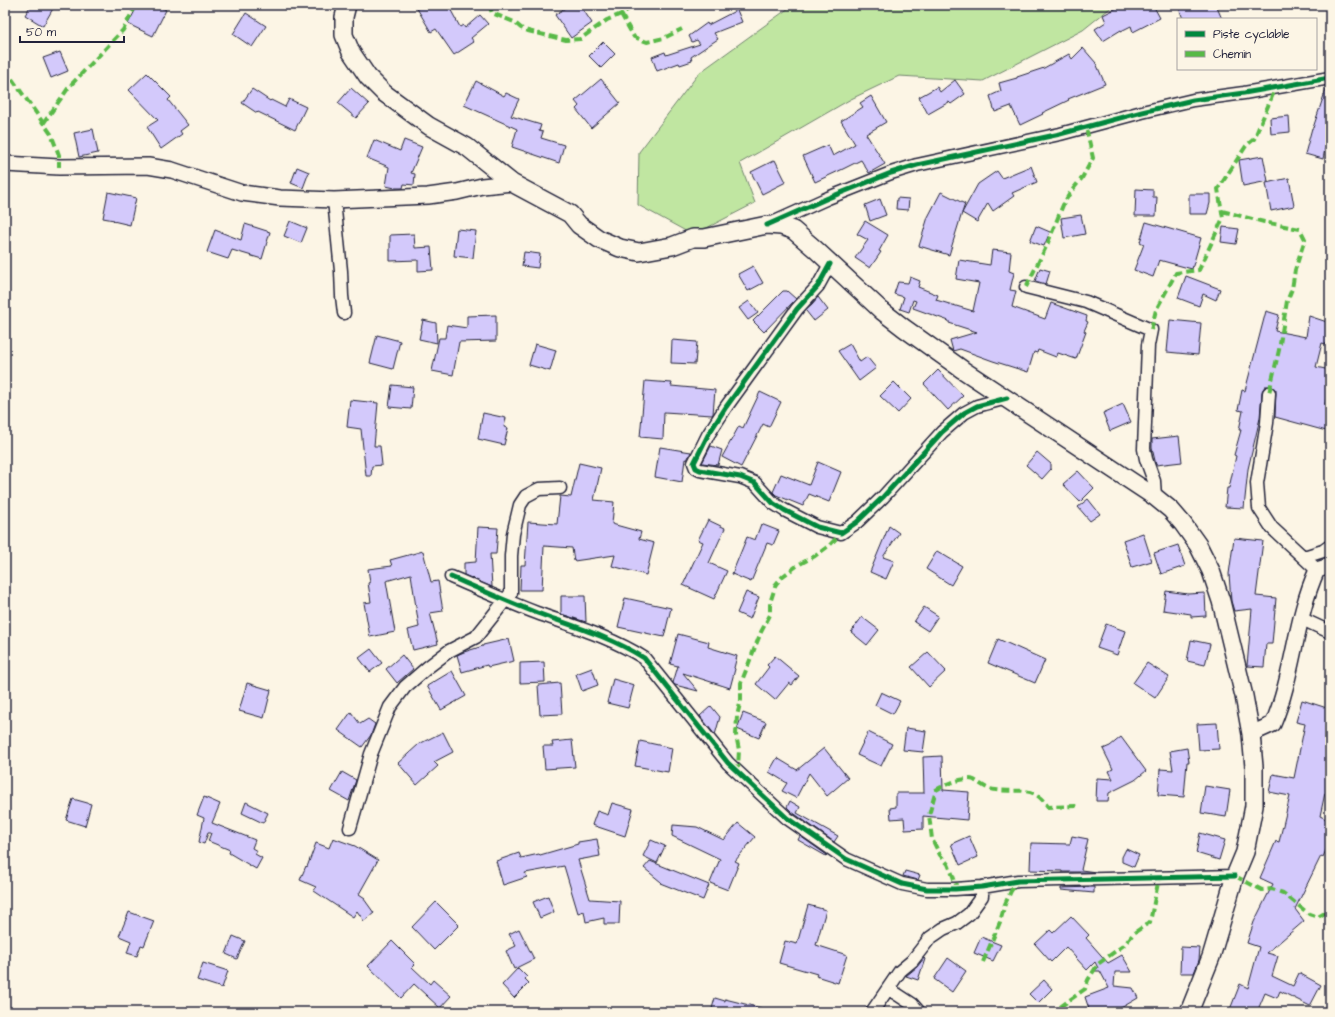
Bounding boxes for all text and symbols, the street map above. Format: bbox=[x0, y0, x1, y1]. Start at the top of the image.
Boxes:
scale bar bbox=[20, 18, 124, 44]
legend bbox=[1177, 18, 1317, 70]
text: 50 m bbox=[26, 24, 57, 41]
text: Piste cyclable bbox=[1213, 26, 1290, 44]
text: Chemin bbox=[1213, 46, 1251, 63]

